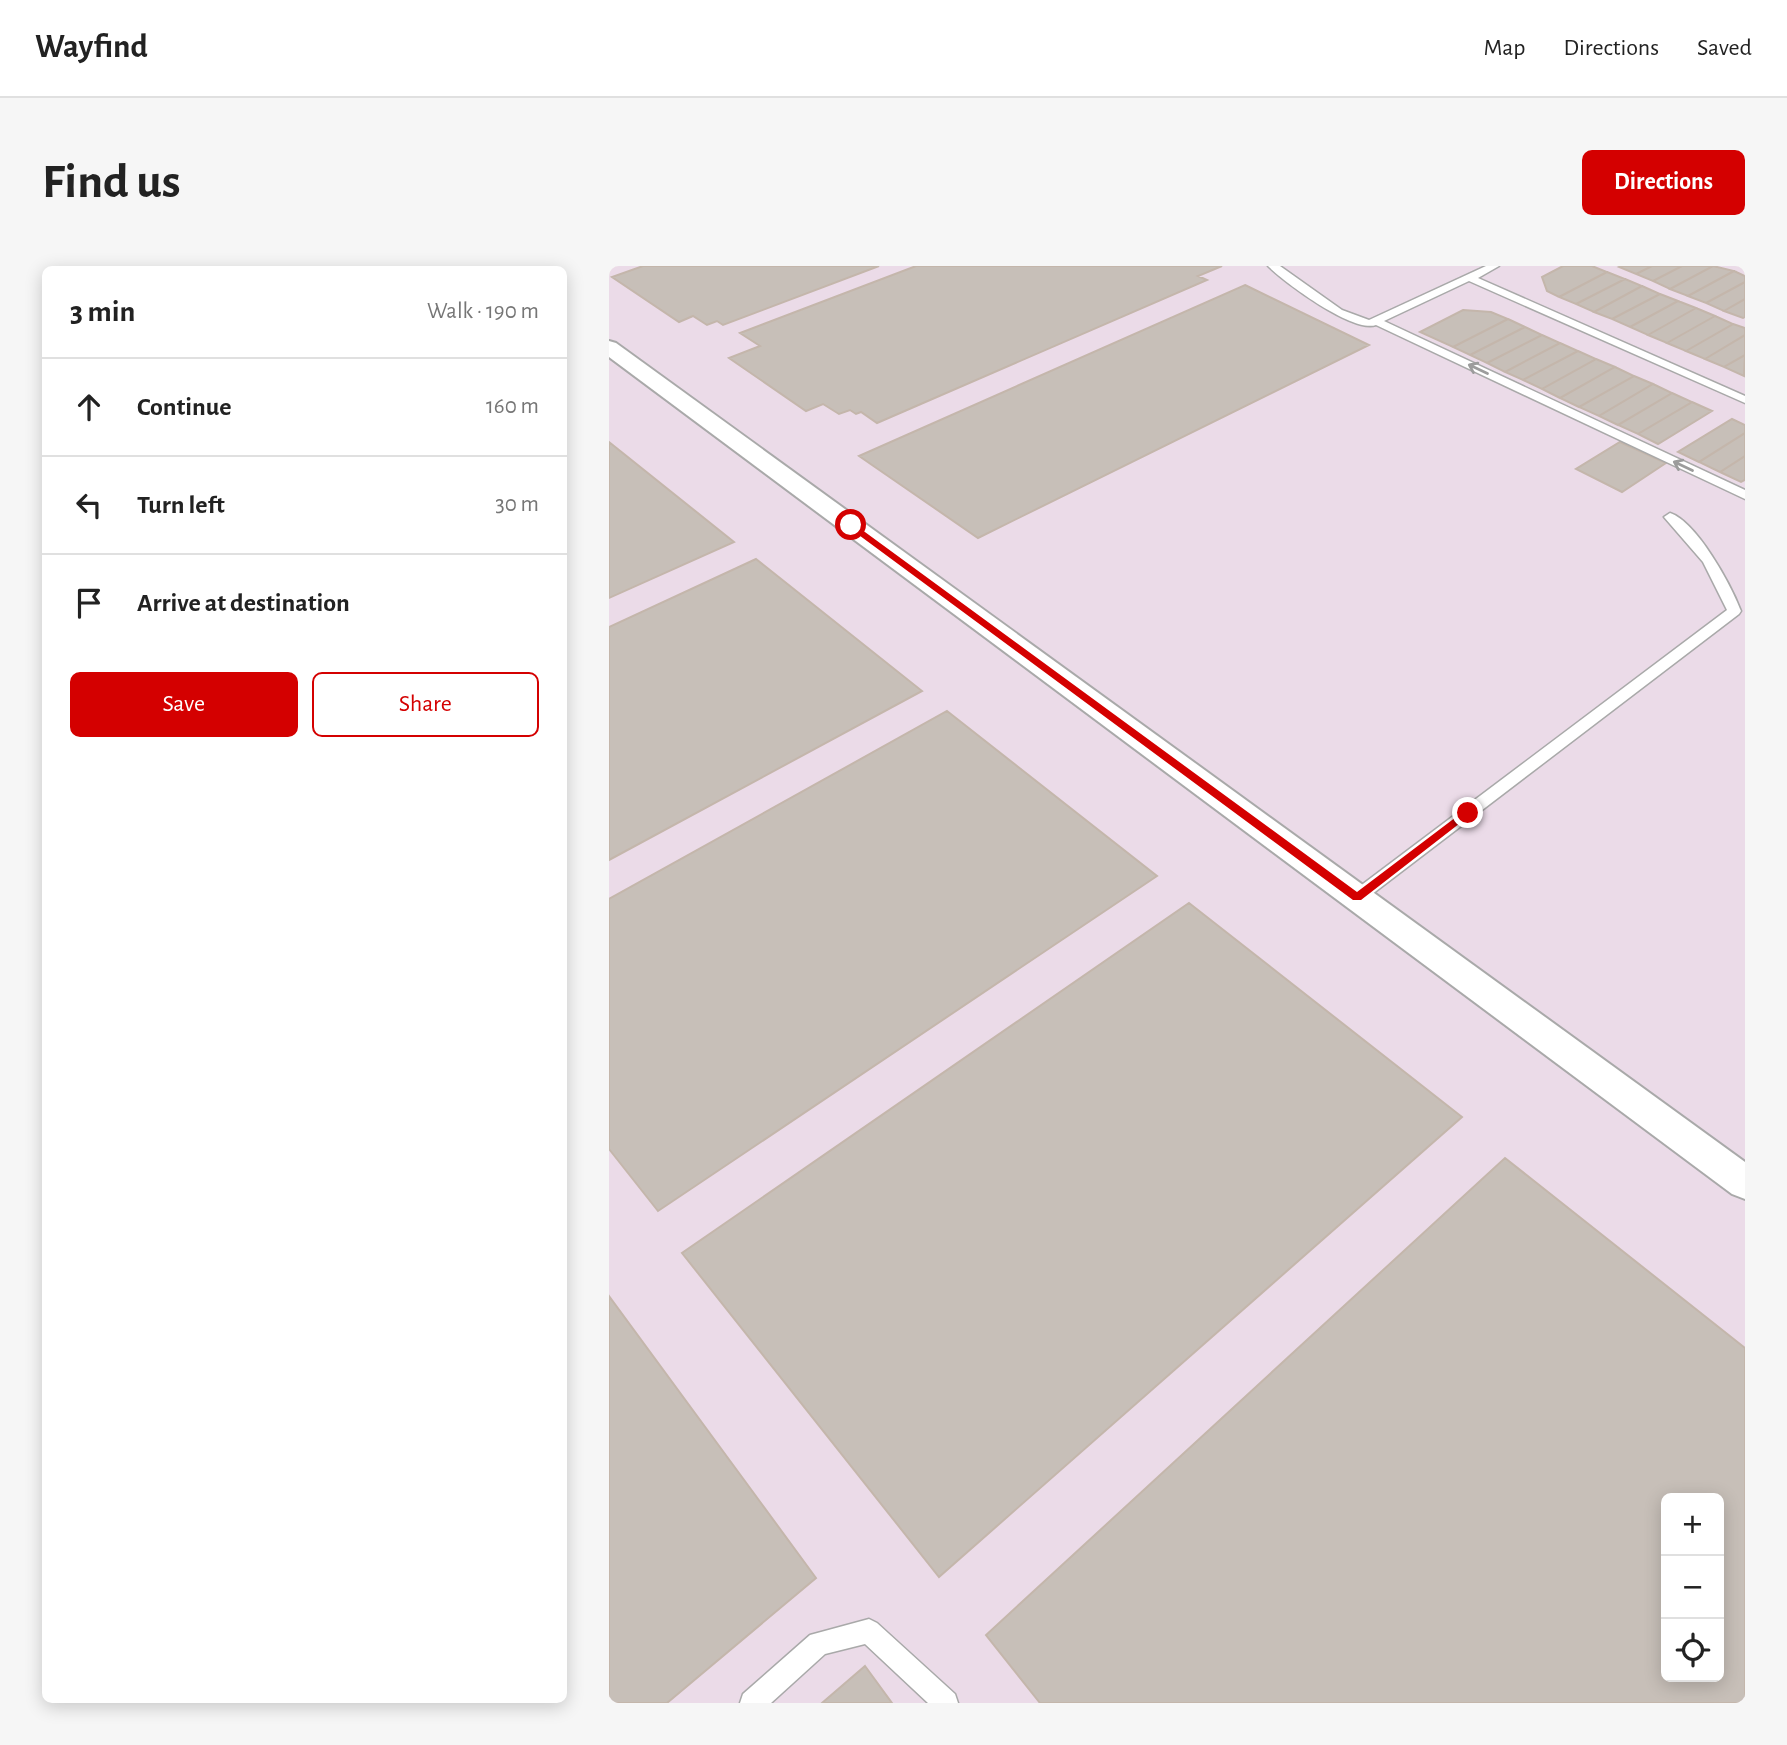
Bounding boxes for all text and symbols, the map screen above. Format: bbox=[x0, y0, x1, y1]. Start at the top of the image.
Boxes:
text: Wayfind bbox=[35, 31, 148, 64]
text: Map bbox=[1483, 36, 1525, 60]
text: Directions bbox=[1563, 36, 1659, 60]
text: Saved bbox=[1697, 36, 1752, 60]
button: Directions bbox=[1582, 150, 1745, 215]
text: Find us bbox=[42, 158, 181, 207]
text: 3 min bbox=[70, 297, 135, 327]
text: Walk · 190 m bbox=[427, 300, 539, 323]
one-way arrow bbox=[1468, 361, 1489, 375]
icon: ahead bbox=[70, 388, 108, 426]
text: Continue bbox=[137, 394, 232, 420]
text: 160 m bbox=[486, 395, 539, 418]
one-way arrow bbox=[1673, 459, 1694, 472]
icon: left bbox=[70, 486, 108, 524]
text: Turn left bbox=[137, 492, 225, 518]
text: 30 m bbox=[495, 493, 539, 516]
route start bbox=[835, 509, 866, 540]
icon: arrive bbox=[70, 584, 108, 622]
text: Arrive at destination bbox=[137, 590, 350, 616]
button: Save bbox=[70, 672, 298, 737]
button: Share bbox=[312, 672, 539, 737]
route end bbox=[1452, 797, 1483, 828]
map controls bbox=[1661, 1493, 1724, 1682]
button: + bbox=[1661, 1493, 1724, 1556]
button: − bbox=[1661, 1556, 1724, 1619]
button: locate bbox=[1661, 1619, 1724, 1682]

